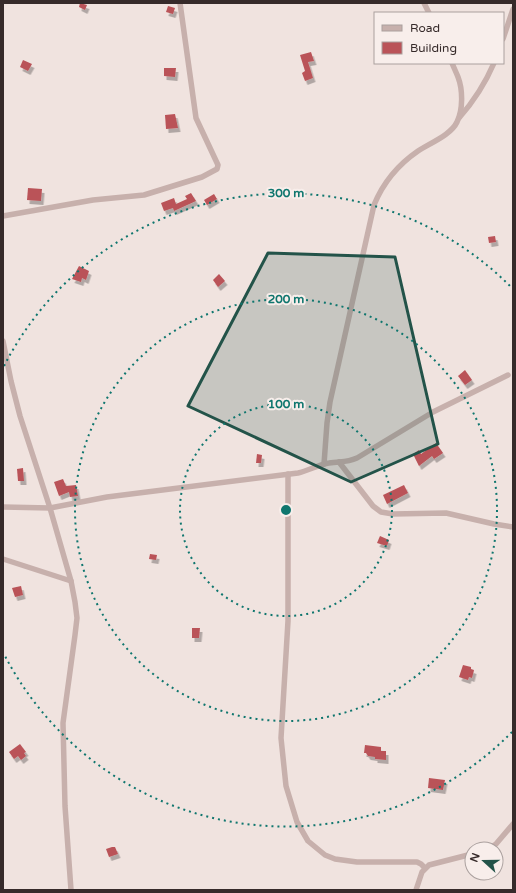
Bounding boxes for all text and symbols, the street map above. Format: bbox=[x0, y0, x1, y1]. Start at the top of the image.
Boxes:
legend bbox=[374, 12, 504, 64]
text: Road bbox=[410, 21, 440, 35]
text: Building bbox=[410, 41, 457, 55]
text: 300 m bbox=[268, 186, 304, 200]
text: 200 m bbox=[268, 292, 304, 306]
text: 100 m bbox=[268, 397, 304, 411]
centre of rings bbox=[279, 503, 293, 517]
north arrow bbox=[464, 841, 504, 881]
text: N bbox=[467, 851, 483, 864]

